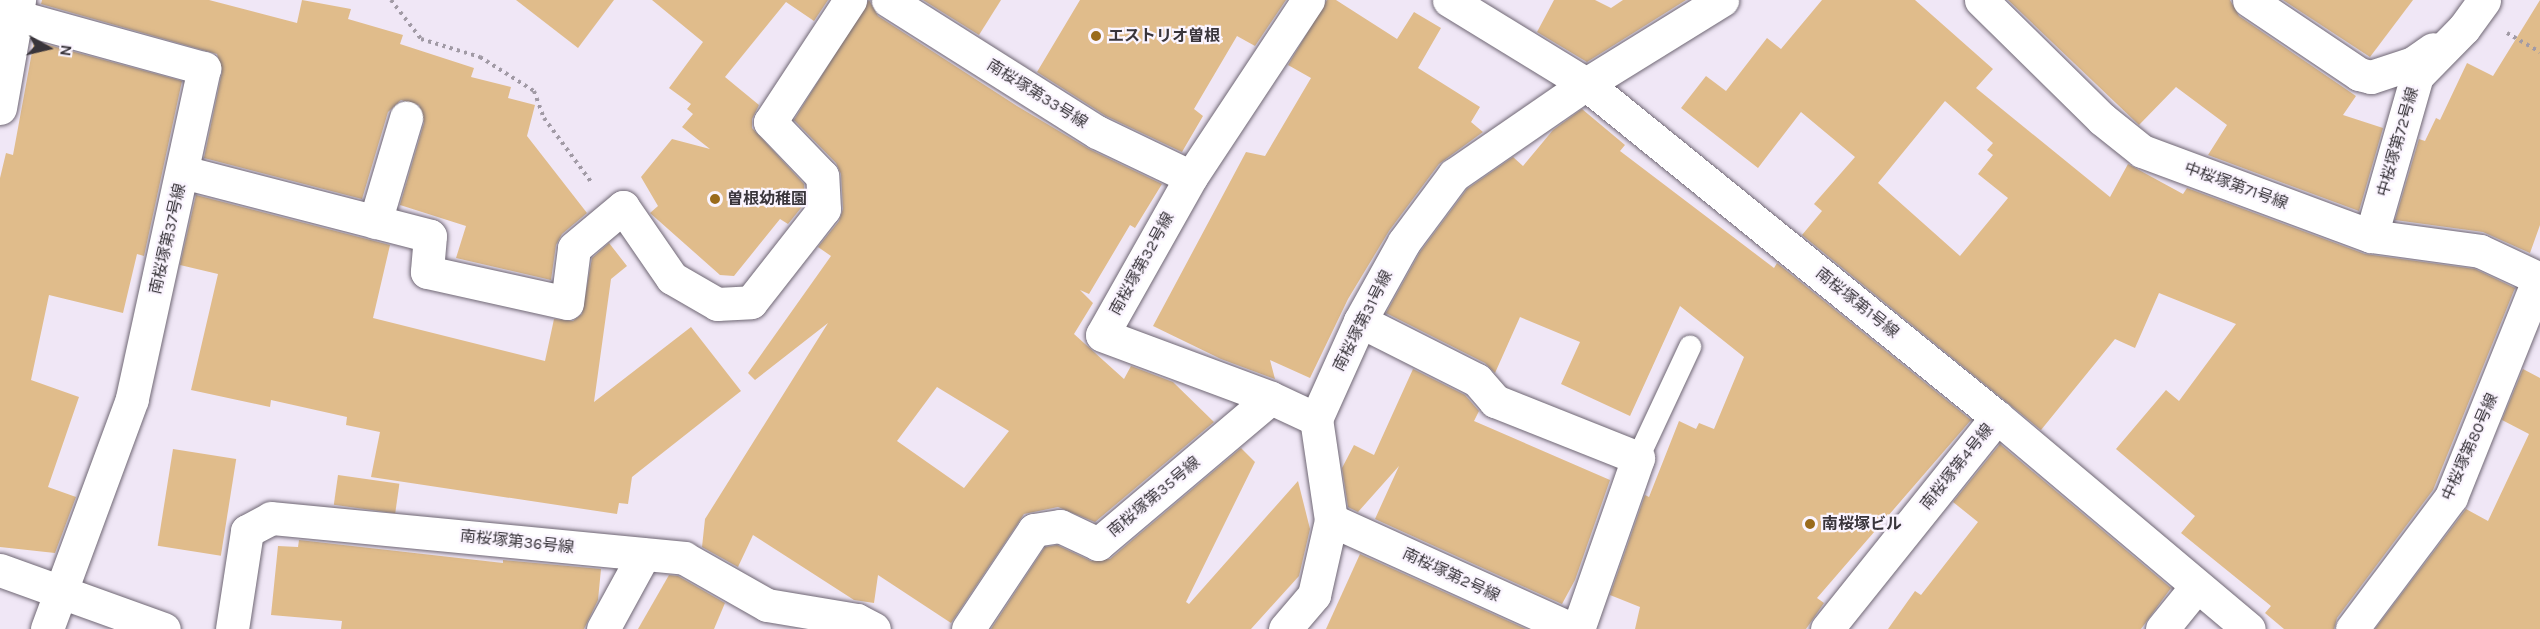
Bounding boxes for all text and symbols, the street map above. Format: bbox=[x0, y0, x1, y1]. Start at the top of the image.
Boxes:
north arrow bbox=[18, 18, 78, 78]
place label: エストリオ曽根 bbox=[1108, 26, 1220, 46]
marker: エストリオ曽根 bbox=[1089, 29, 1103, 43]
text: N bbox=[56, 44, 77, 58]
street label: 南桜塚第33号線 bbox=[983, 55, 1091, 133]
street label: 中桜塚第72号線 bbox=[2373, 85, 2423, 199]
street label: 中桜塚第71号線 bbox=[2182, 158, 2290, 214]
street label: 南桜塚第37号線 bbox=[146, 182, 190, 296]
place label: 曽根幼稚園 bbox=[727, 189, 807, 209]
marker: 曽根幼稚園 bbox=[708, 192, 722, 206]
street label: 南桜塚第32号線 bbox=[1106, 209, 1178, 319]
street label: 南桜塚第1号線 bbox=[1812, 264, 1902, 342]
street label: 南桜塚第31号線 bbox=[1329, 267, 1397, 375]
street label: 中桜塚第80号線 bbox=[2438, 390, 2502, 504]
street label: 南桜塚第4号線 bbox=[1917, 420, 1997, 514]
street label: 南桜塚第35号線 bbox=[1104, 453, 1204, 541]
place label: 南桜塚ビル bbox=[1822, 514, 1902, 534]
marker: 南桜塚ビル bbox=[1803, 517, 1817, 531]
street label: 南桜塚第36号線 bbox=[459, 526, 575, 558]
street label: 南桜塚第2号線 bbox=[1399, 544, 1503, 606]

